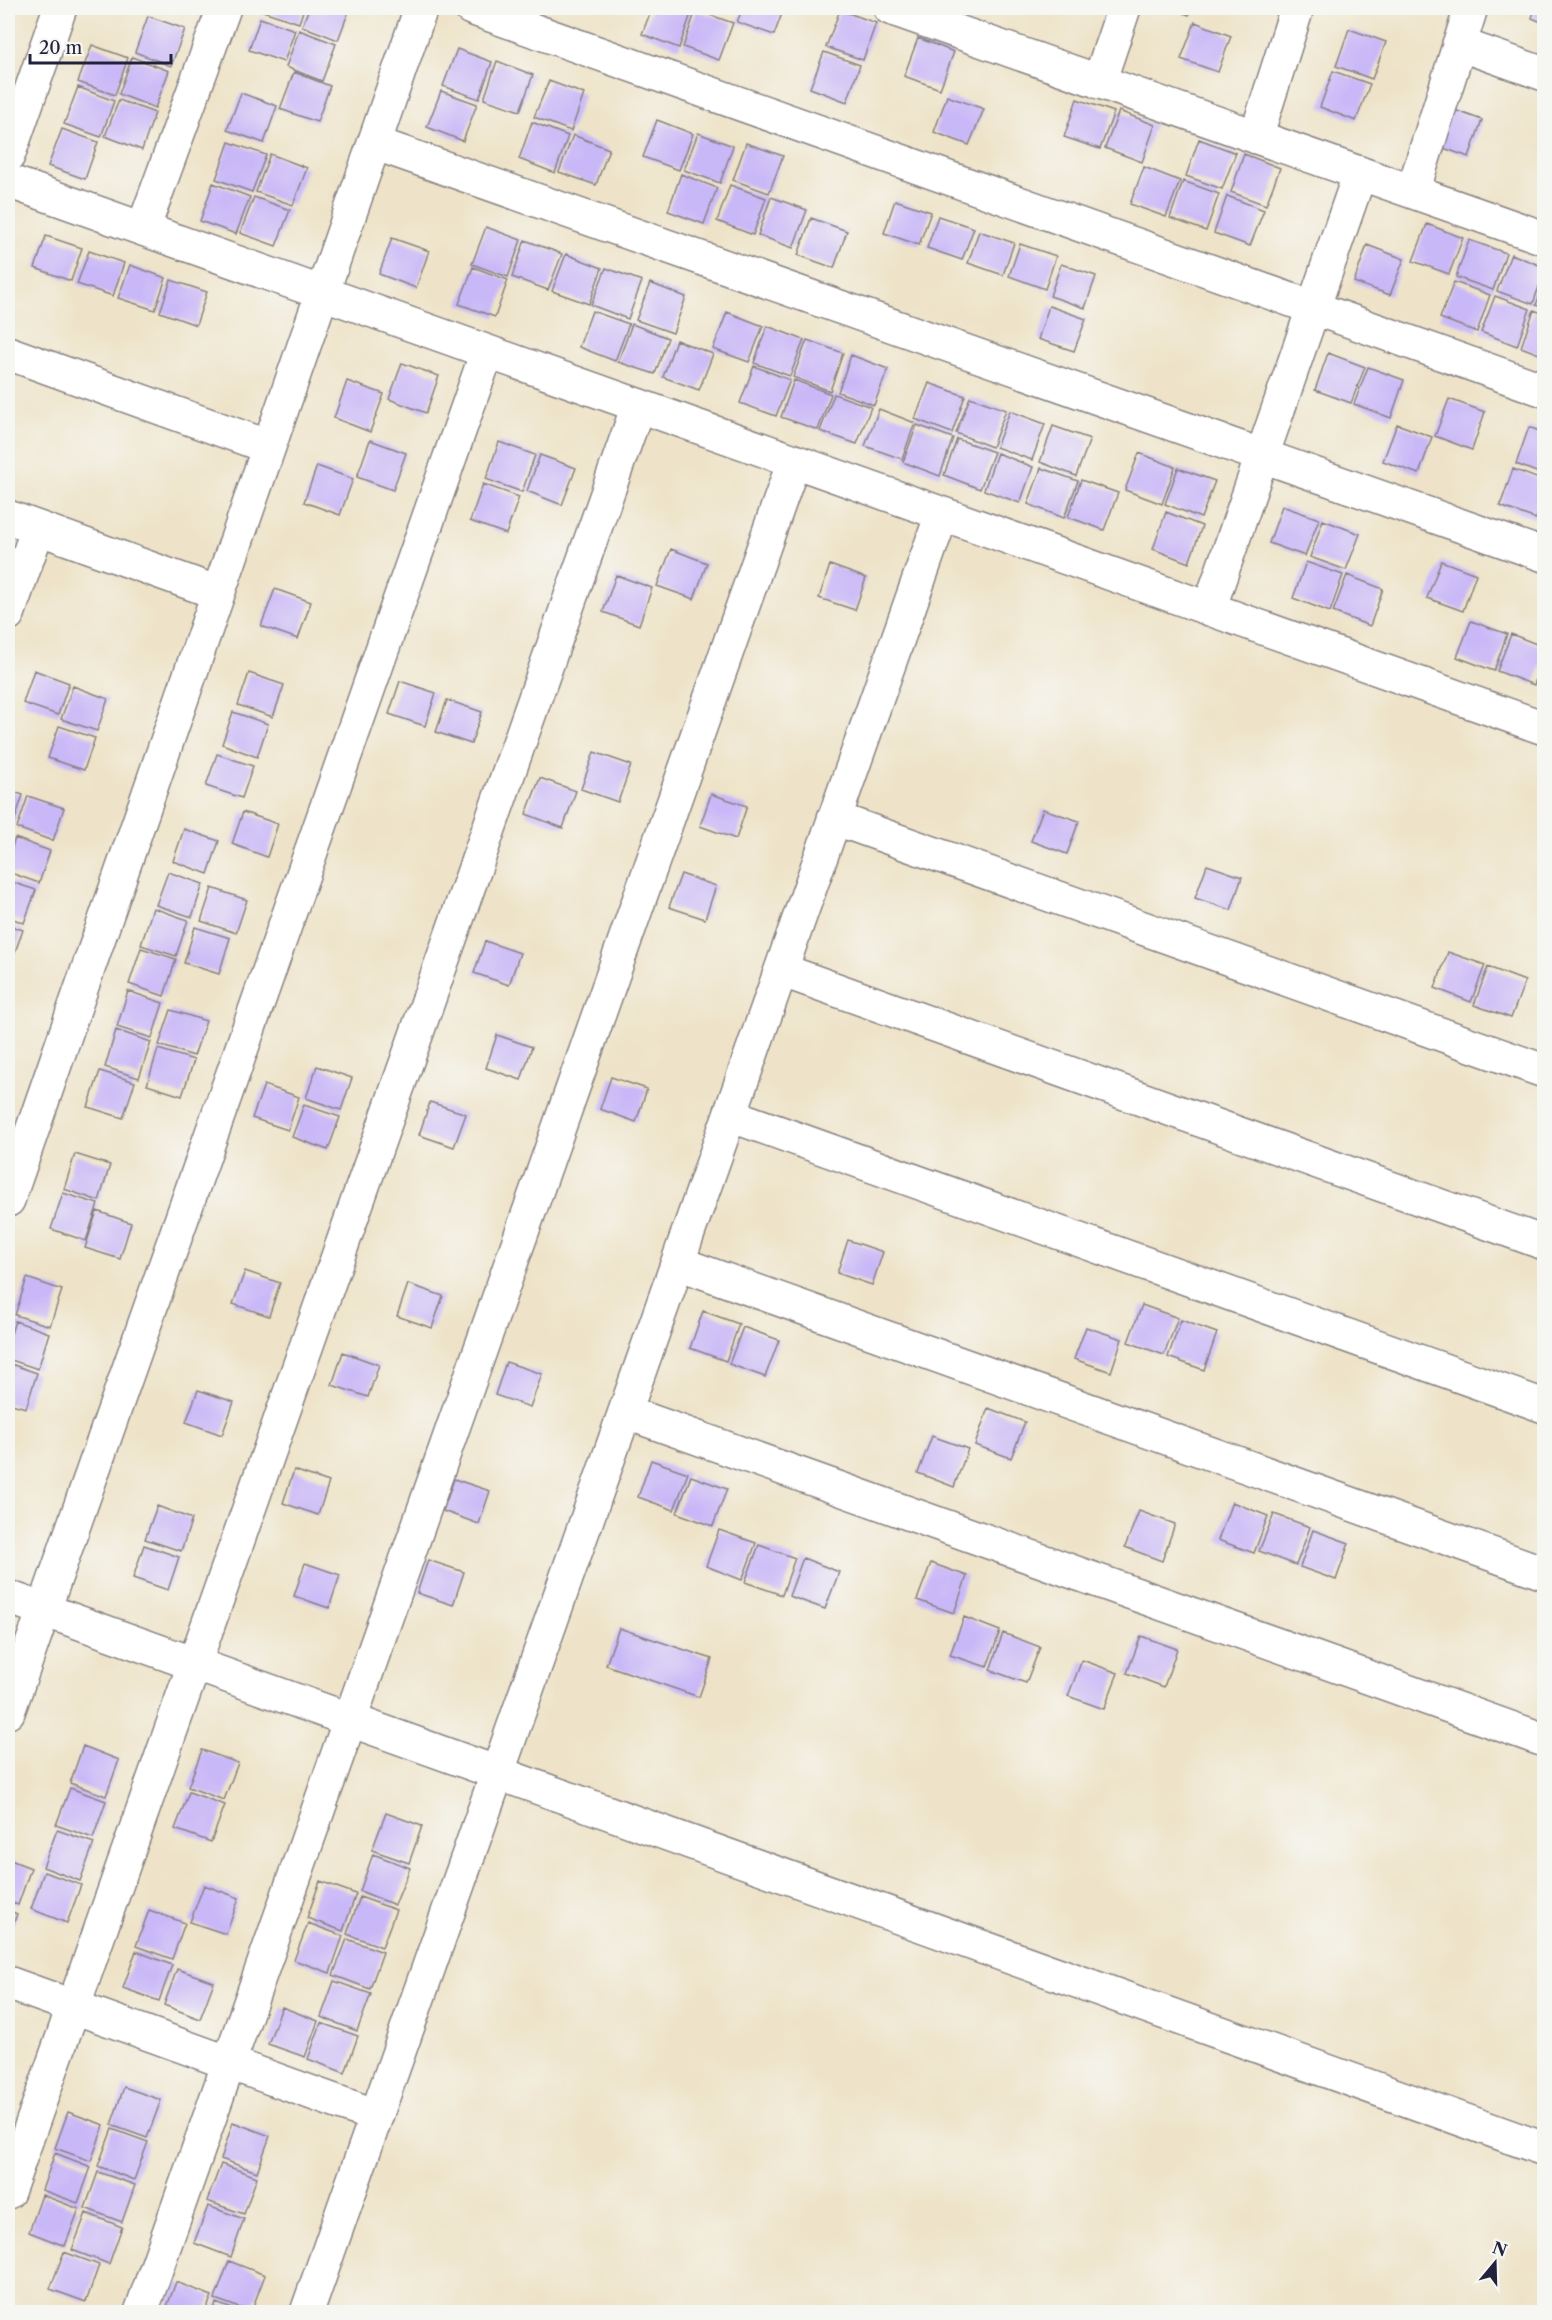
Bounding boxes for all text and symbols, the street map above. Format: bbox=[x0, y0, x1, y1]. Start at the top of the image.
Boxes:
scale bar bbox=[30, 27, 171, 65]
text: 20 m bbox=[39, 37, 83, 59]
north arrow bbox=[1465, 2233, 1525, 2293]
text: N bbox=[1490, 2237, 1510, 2261]

